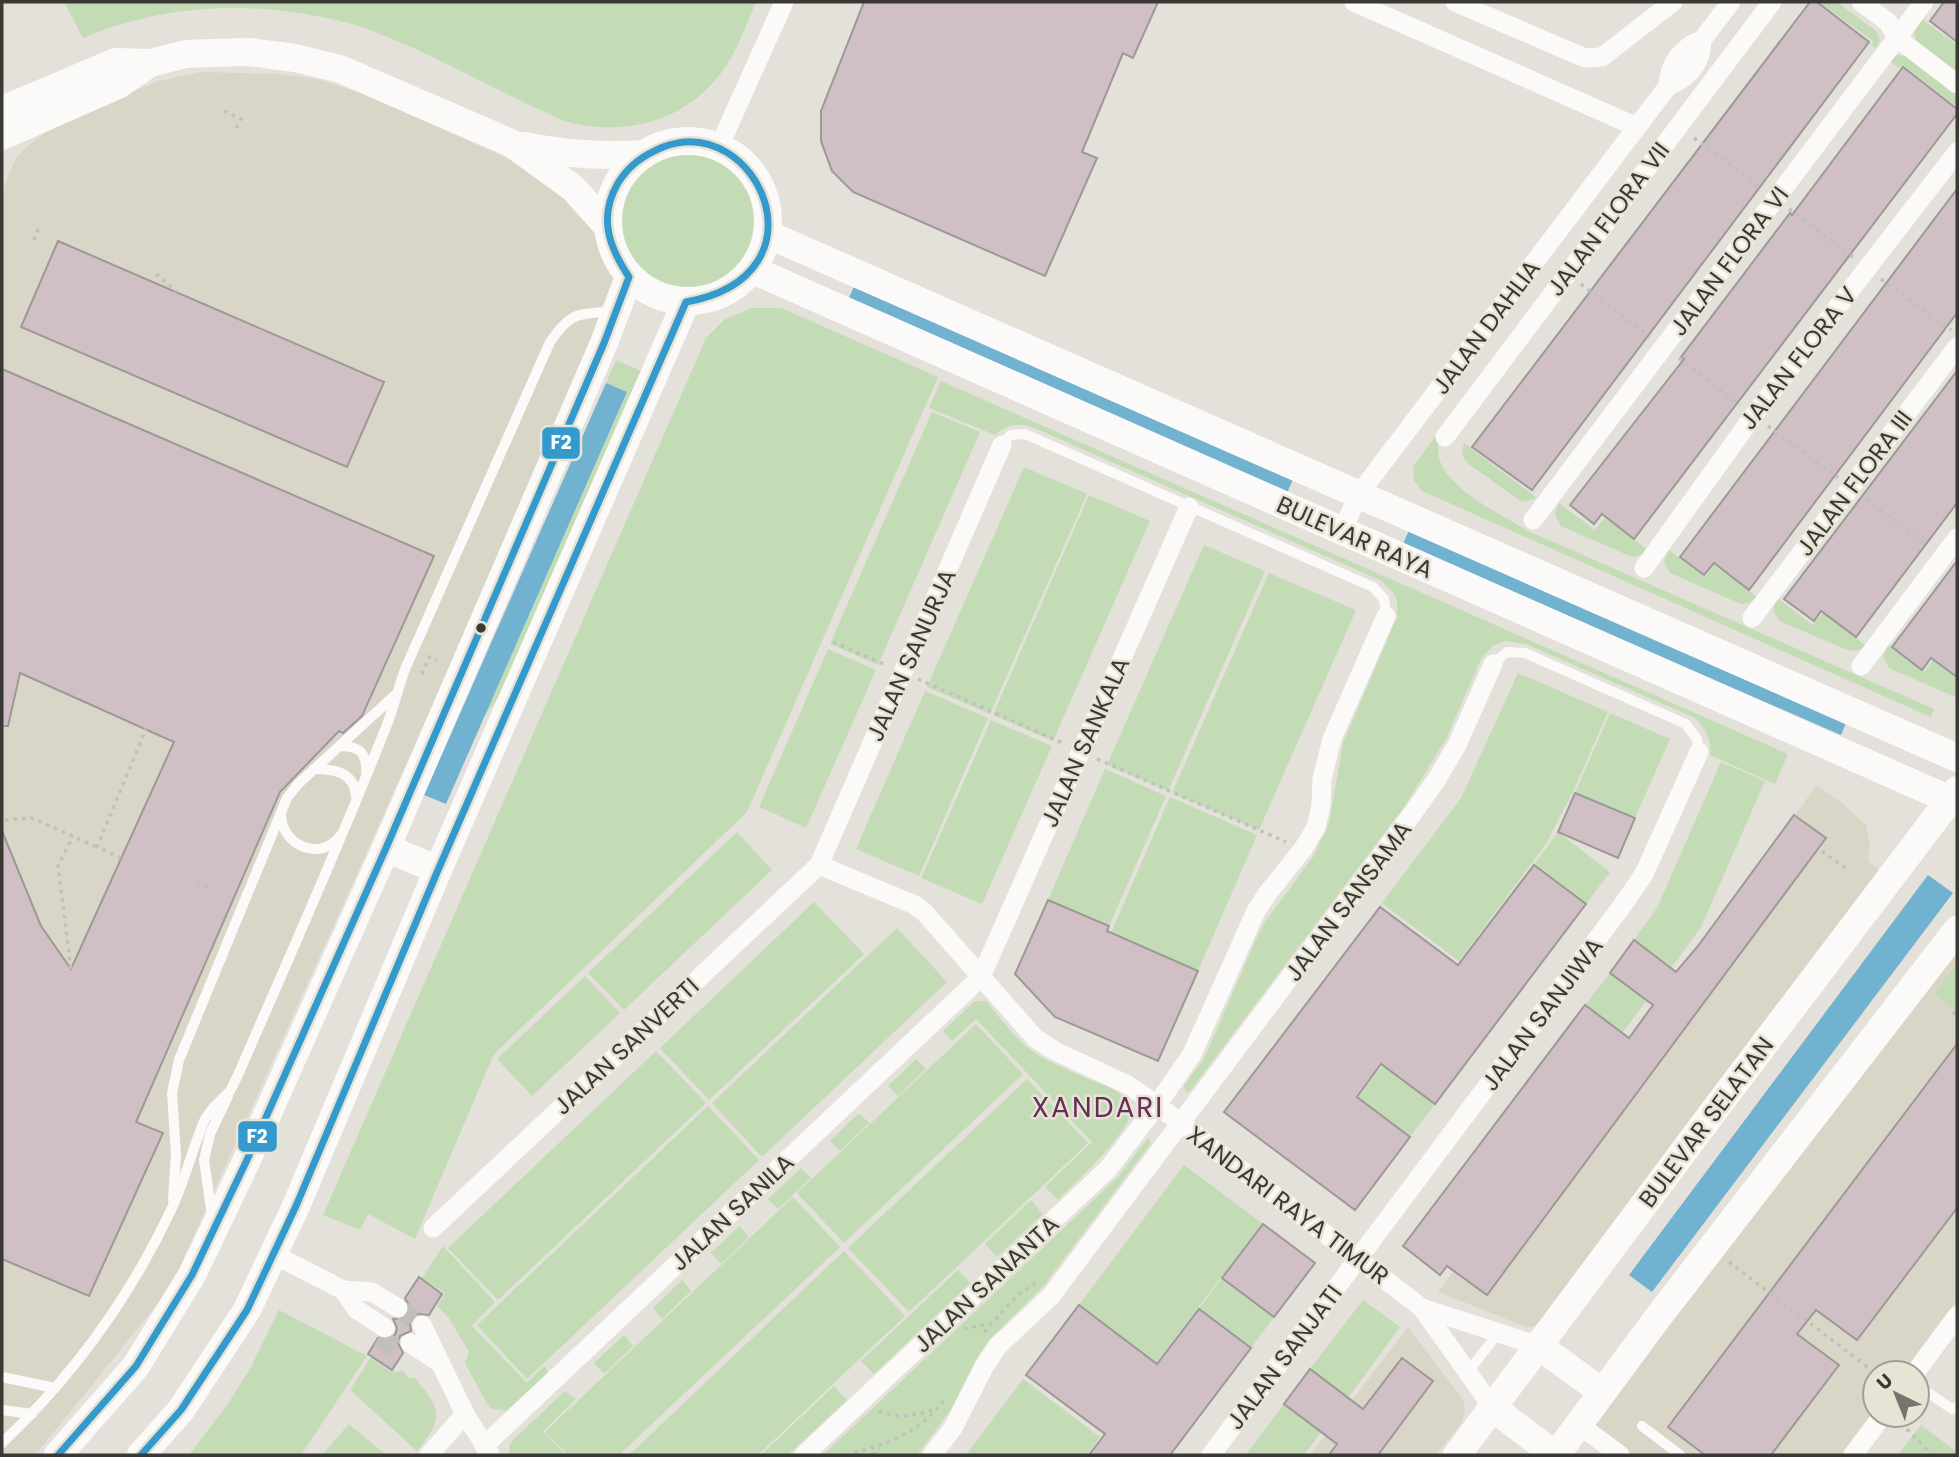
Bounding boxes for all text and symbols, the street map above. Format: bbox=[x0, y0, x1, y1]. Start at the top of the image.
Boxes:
street label: JALAN FLORA VII bbox=[1539, 135, 1677, 303]
street label: JALAN FLORA VI bbox=[1662, 179, 1796, 343]
street label: JALAN DAHLIA bbox=[1424, 253, 1548, 401]
street label: JALAN FLORA V bbox=[1732, 280, 1864, 436]
street label: JALAN FLORA III bbox=[1788, 403, 1920, 563]
line badge: F2 bbox=[541, 426, 581, 460]
text: F2 bbox=[550, 429, 572, 456]
street label: BULEVAR RAYA bbox=[1272, 488, 1438, 586]
street label: JALAN SANURJA bbox=[858, 564, 964, 746]
unlabelled marker bbox=[474, 621, 488, 635]
street label: JALAN SANKALA bbox=[1033, 652, 1137, 832]
street label: JALAN SANSAMA bbox=[1277, 814, 1419, 988]
street label: JALAN SANJIWA bbox=[1473, 931, 1611, 1097]
street label: JALAN SANVERTI bbox=[546, 970, 706, 1122]
street label: BULEVAR SELATAN bbox=[1631, 1030, 1781, 1214]
district label: XANDARI bbox=[1032, 1088, 1164, 1127]
street label: XANDARI RAYA TIMUR bbox=[1180, 1118, 1396, 1292]
line badge: F2 bbox=[237, 1120, 278, 1153]
text: F2 bbox=[246, 1123, 268, 1150]
street label: JALAN SANILA bbox=[663, 1146, 801, 1278]
street label: JALAN SANANTA bbox=[906, 1208, 1066, 1360]
street label: JALAN SANJATI bbox=[1219, 1278, 1349, 1436]
north arrow bbox=[1861, 1359, 1931, 1429]
text: U bbox=[1871, 1367, 1899, 1396]

